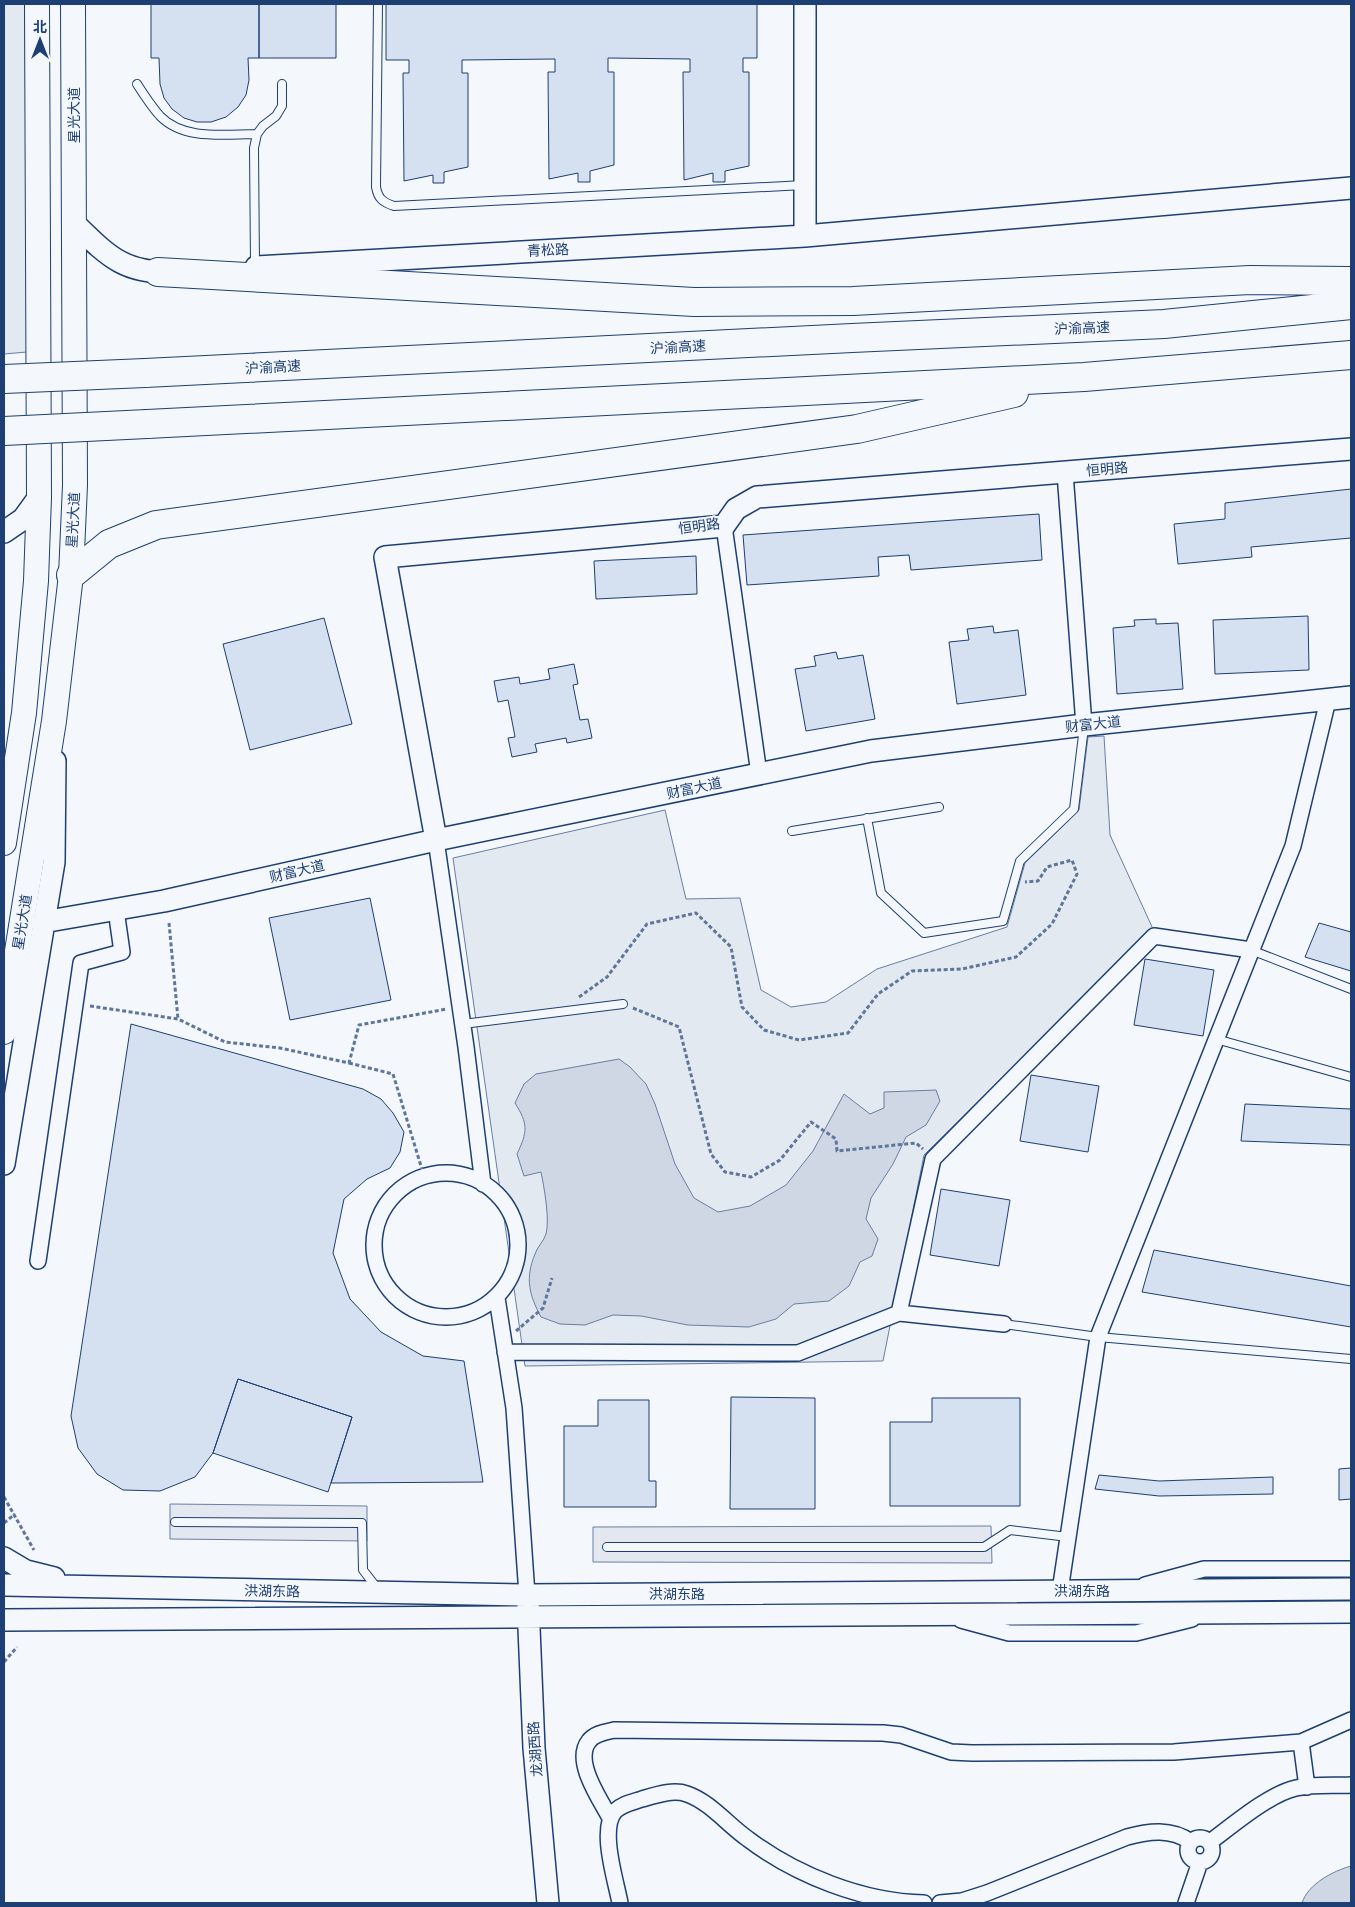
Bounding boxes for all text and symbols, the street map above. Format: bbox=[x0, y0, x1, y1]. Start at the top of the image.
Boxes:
north arrow bbox=[15, 15, 65, 65]
text: 北 bbox=[33, 18, 47, 36]
street label: 星光大道 bbox=[65, 87, 83, 143]
street label: 青松路 bbox=[527, 240, 569, 260]
street label: 沪渝高速 bbox=[1054, 318, 1110, 338]
street label: 沪渝高速 bbox=[650, 337, 706, 357]
street label: 沪渝高速 bbox=[245, 357, 301, 377]
street label: 恒明路 bbox=[1085, 458, 1129, 480]
street label: 星光大道 bbox=[63, 492, 83, 548]
street label: 恒明路 bbox=[677, 514, 721, 538]
street label: 财富大道 bbox=[1064, 712, 1122, 736]
street label: 财富大道 bbox=[665, 773, 723, 803]
street label: 财富大道 bbox=[268, 856, 326, 886]
street label: 星光大道 bbox=[9, 893, 35, 951]
street label: 洪湖东路 bbox=[244, 1582, 300, 1600]
street label: 洪湖东路 bbox=[1054, 1582, 1110, 1600]
street label: 洪湖东路 bbox=[649, 1585, 705, 1603]
street label: 龙湖西路 bbox=[524, 1720, 546, 1778]

